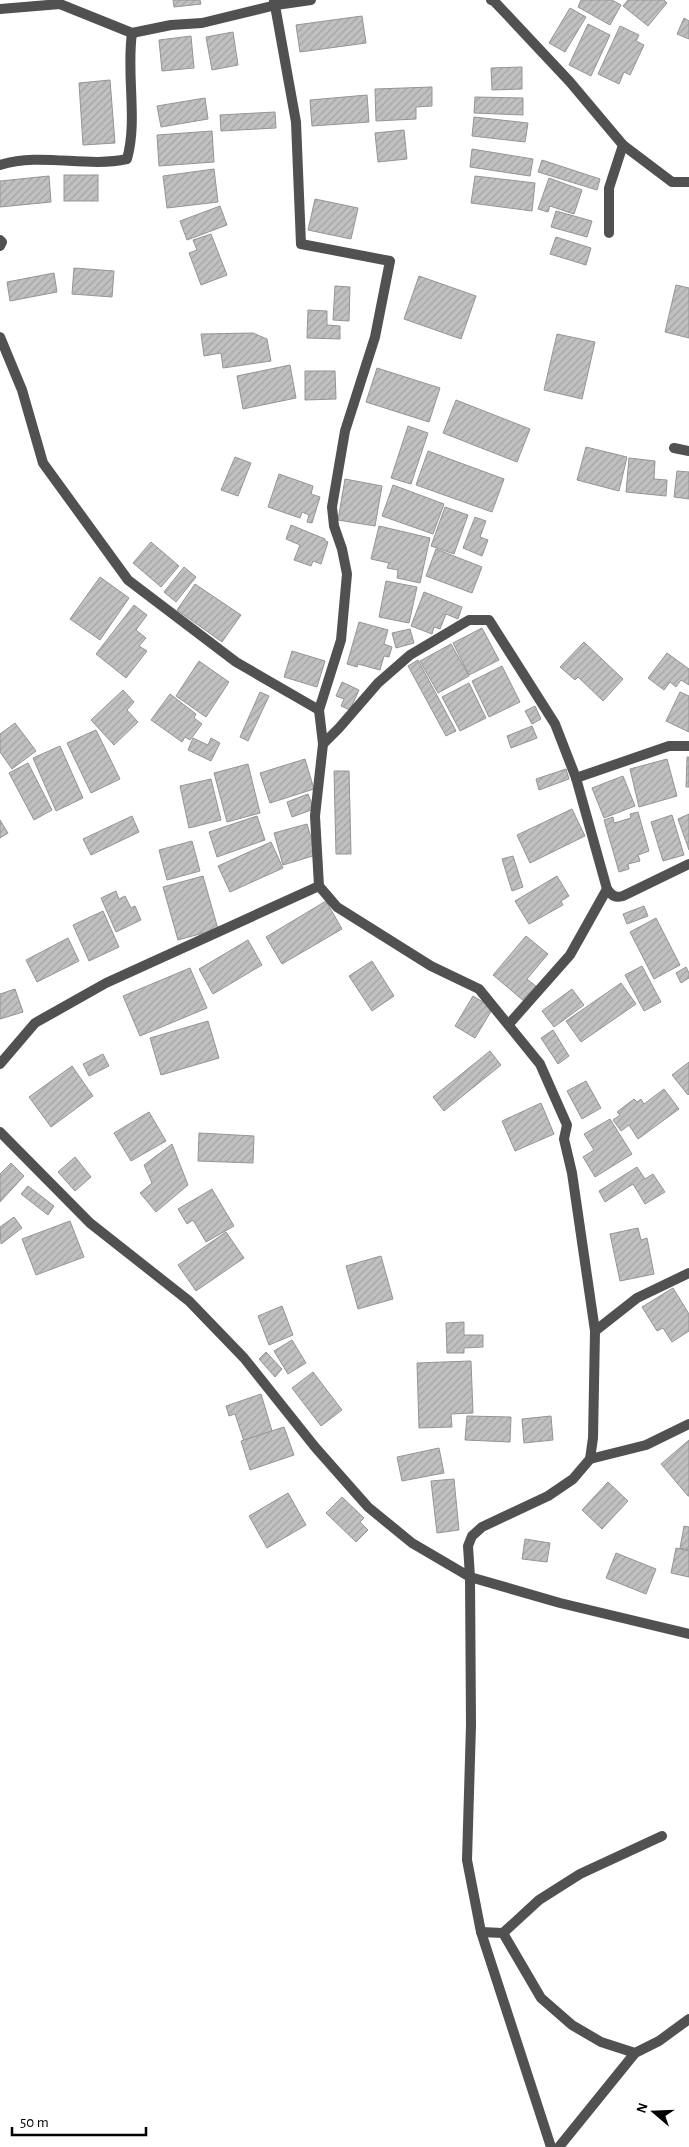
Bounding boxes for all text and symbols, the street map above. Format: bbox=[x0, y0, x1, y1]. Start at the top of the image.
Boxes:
north arrow bbox=[629, 2087, 679, 2137]
text: N bbox=[634, 2101, 651, 2115]
scale bar bbox=[12, 2104, 146, 2136]
text: 50 m bbox=[20, 2115, 49, 2130]

